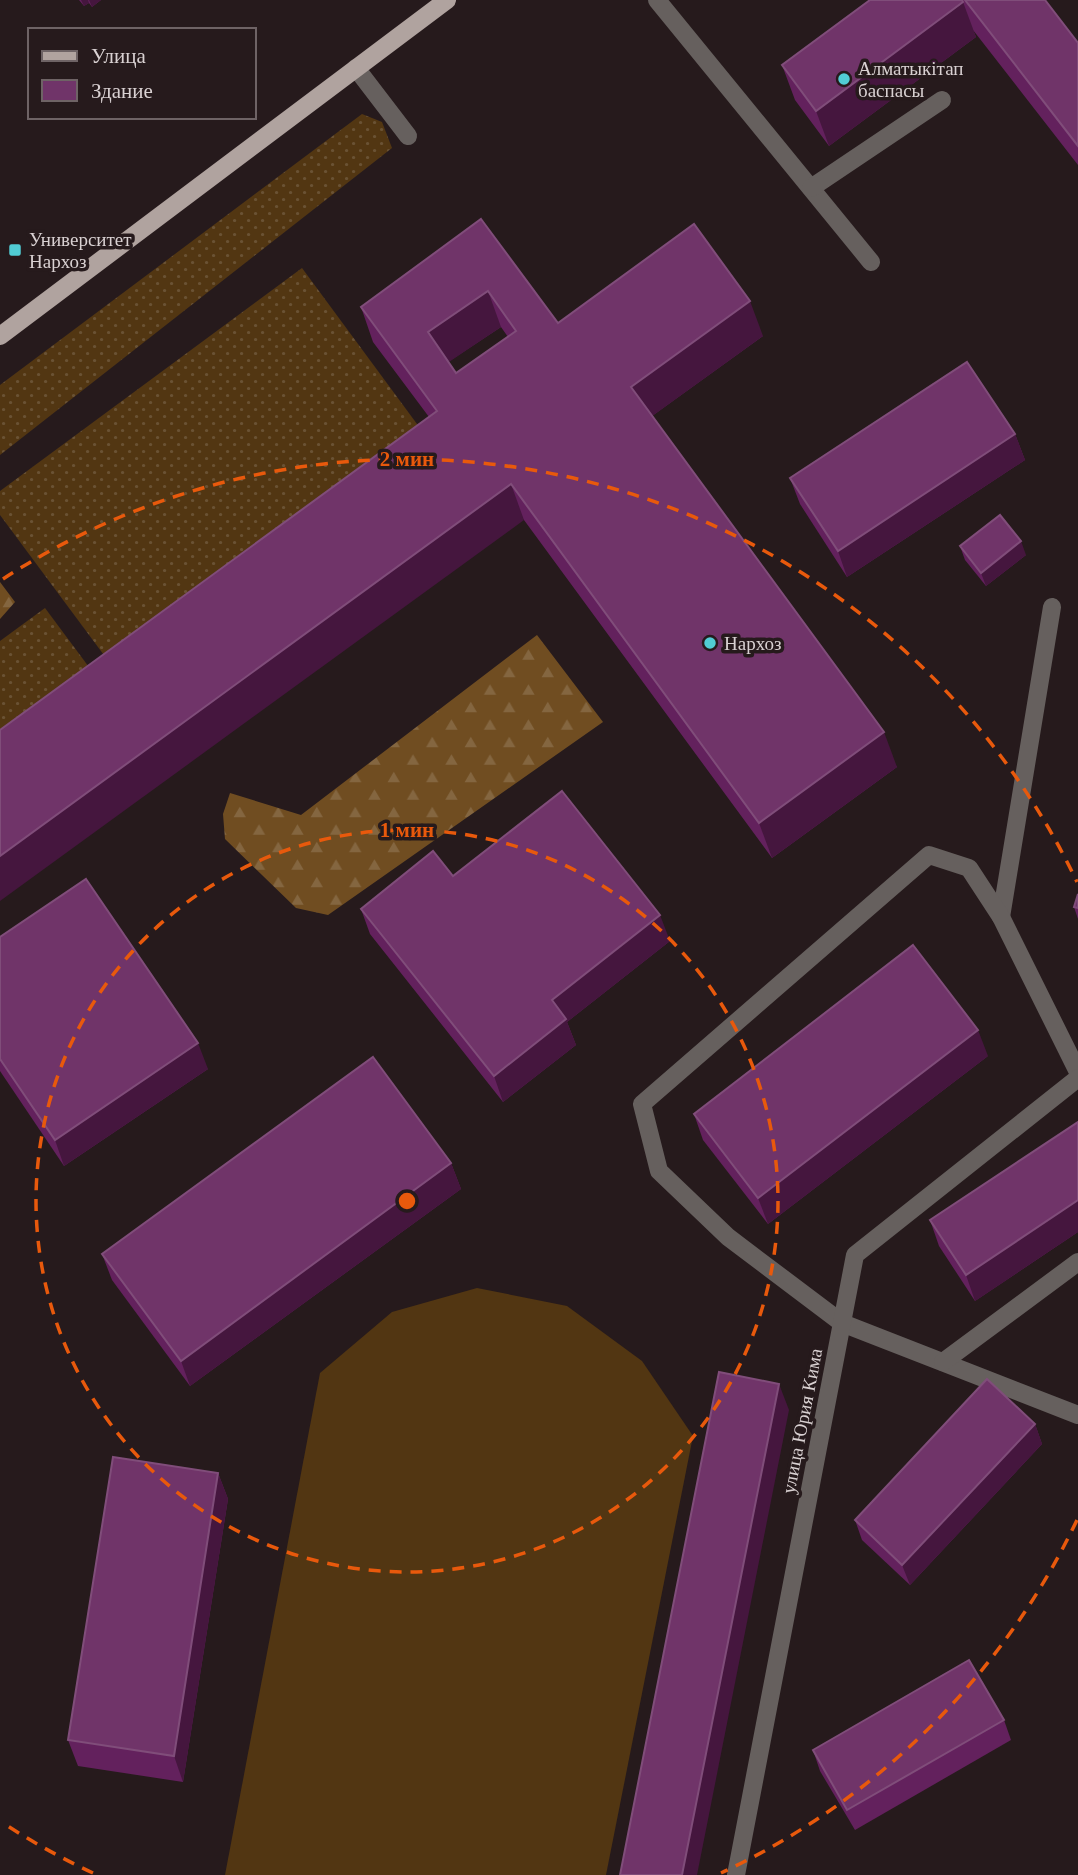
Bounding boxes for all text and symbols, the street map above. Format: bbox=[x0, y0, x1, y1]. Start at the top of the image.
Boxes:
legend bbox=[28, 28, 256, 119]
text: Улица bbox=[91, 44, 146, 68]
place label: Алматыкітап баспасы bbox=[858, 58, 964, 101]
marker: Алматыкітап баспасы bbox=[836, 71, 852, 87]
text: Здание bbox=[91, 79, 153, 103]
place label: Университет Нархоз bbox=[29, 229, 132, 272]
marker: Университет Нархоз bbox=[7, 242, 23, 258]
text: 2 мин bbox=[380, 447, 434, 471]
place label: Нархоз bbox=[724, 633, 781, 654]
marker: Нархоз bbox=[702, 635, 718, 651]
text: 1 мин bbox=[380, 818, 434, 842]
centre of rings bbox=[395, 1189, 419, 1213]
street label: улица Юрия Кима bbox=[778, 1346, 826, 1495]

